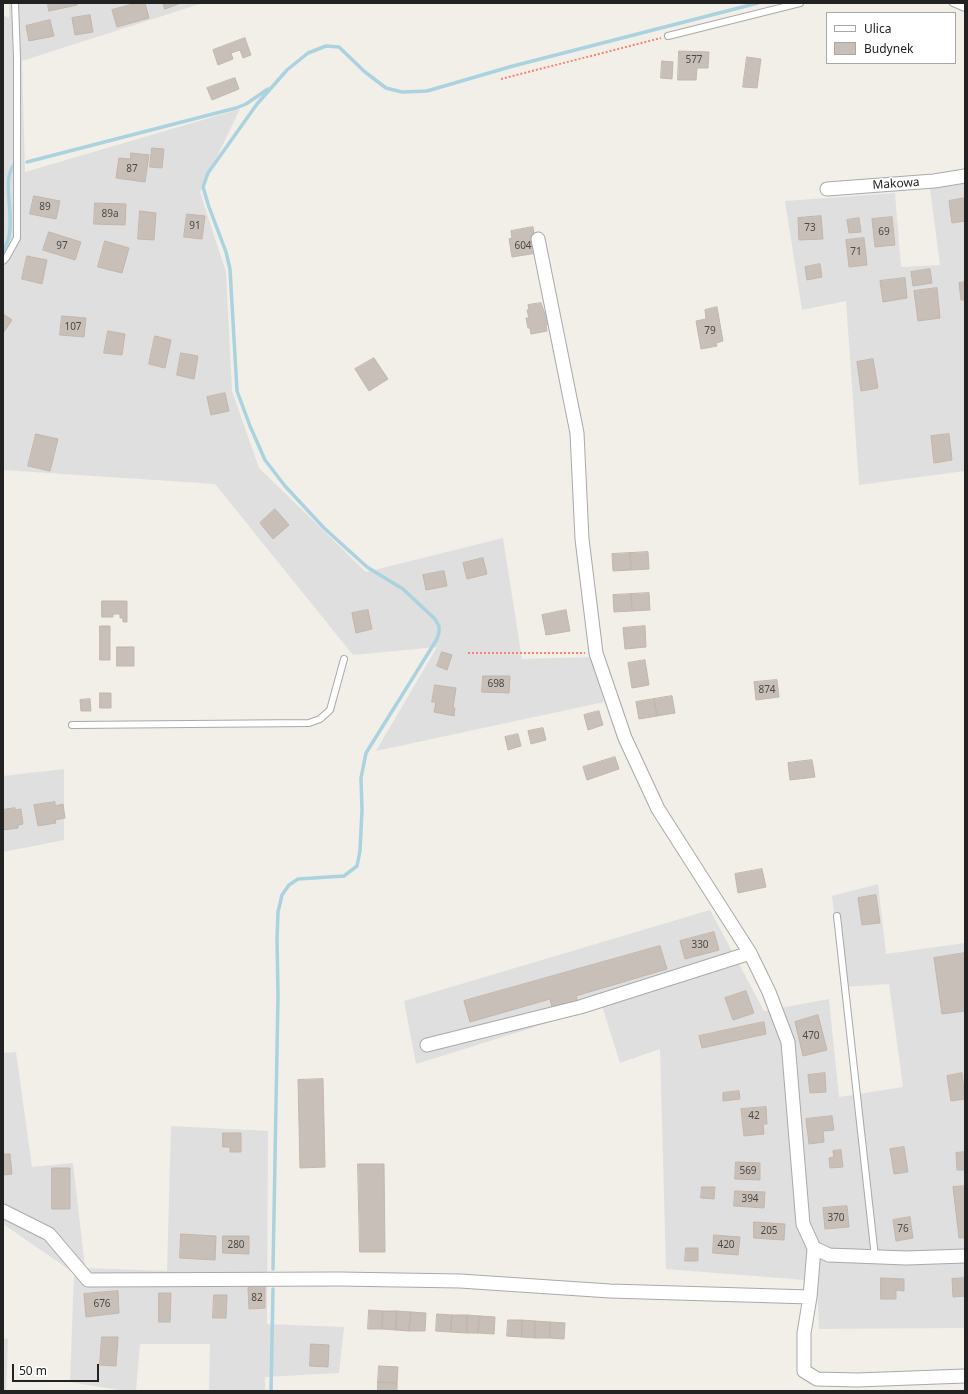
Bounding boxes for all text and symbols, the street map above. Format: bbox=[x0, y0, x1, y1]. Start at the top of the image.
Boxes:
legend bbox=[826, 12, 956, 64]
text: Ulica bbox=[864, 20, 891, 37]
text: Budynek bbox=[864, 40, 913, 57]
house number: 577 bbox=[685, 54, 703, 66]
house number: 87 bbox=[126, 163, 138, 175]
street label: Makowa bbox=[872, 175, 920, 193]
house number: 89 bbox=[39, 201, 51, 213]
house number: 89a bbox=[101, 208, 119, 220]
house number: 91 bbox=[189, 220, 201, 232]
house number: 73 bbox=[804, 222, 816, 234]
house number: 69 bbox=[878, 226, 890, 238]
house number: 97 bbox=[56, 240, 68, 252]
house number: 604 bbox=[514, 240, 532, 252]
house number: 71 bbox=[850, 246, 862, 258]
house number: 107 bbox=[64, 321, 82, 333]
house number: 79 bbox=[704, 325, 716, 337]
house number: 698 bbox=[487, 678, 505, 690]
house number: 874 bbox=[758, 684, 776, 696]
house number: 330 bbox=[691, 939, 709, 951]
house number: 470 bbox=[802, 1030, 820, 1042]
house number: 42 bbox=[748, 1110, 760, 1122]
house number: 569 bbox=[739, 1165, 757, 1177]
house number: 394 bbox=[741, 1193, 759, 1205]
house number: 370 bbox=[827, 1212, 845, 1224]
house number: 76 bbox=[897, 1223, 909, 1235]
house number: 205 bbox=[760, 1225, 778, 1237]
house number: 280 bbox=[227, 1239, 245, 1251]
house number: 420 bbox=[717, 1239, 735, 1251]
house number: 82 bbox=[251, 1292, 263, 1304]
house number: 676 bbox=[93, 1298, 111, 1310]
scale bar bbox=[14, 1356, 101, 1382]
text: 50 m bbox=[19, 1362, 47, 1379]

